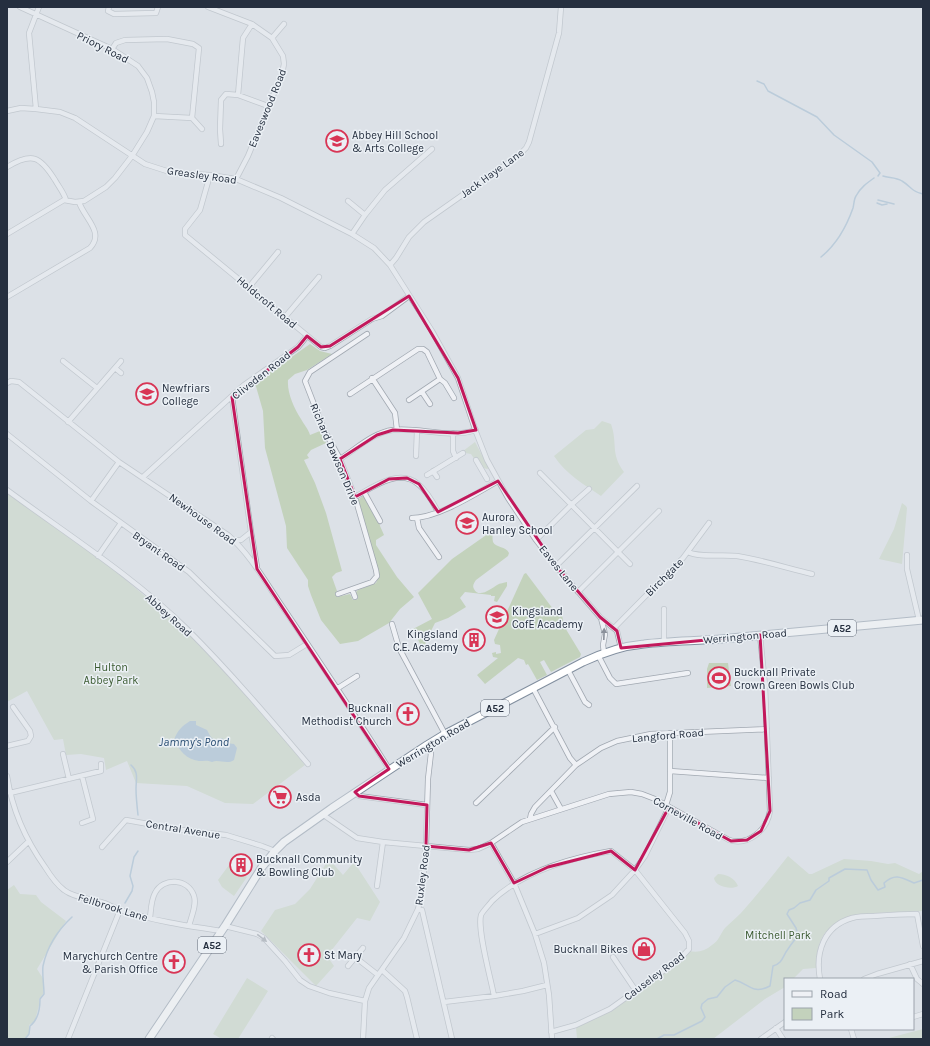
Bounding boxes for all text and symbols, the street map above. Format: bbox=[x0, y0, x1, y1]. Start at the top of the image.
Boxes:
street label: Priory Road bbox=[75, 29, 131, 66]
street label: Eaveswood Road bbox=[246, 67, 289, 149]
school or university icon: Abbey Hill School & Arts College bbox=[324, 128, 350, 154]
place label: Abbey Hill School & Arts College bbox=[352, 129, 438, 155]
street label: Jack Haye Lane bbox=[458, 146, 527, 201]
street label: Greasley Road bbox=[166, 164, 238, 187]
street label: Holdcroft Road bbox=[234, 273, 299, 331]
street label: Cliveden Road bbox=[229, 348, 293, 402]
school or university icon: Newfriars College bbox=[134, 381, 160, 407]
place label: Newfriars College bbox=[162, 382, 210, 408]
street label: Richard Dawson Drive bbox=[307, 401, 362, 507]
street label: Newhouse Road bbox=[167, 491, 239, 548]
school or university icon: Aurora Hanley School bbox=[454, 510, 480, 536]
place label: Aurora Hanley School bbox=[482, 511, 553, 537]
street label: Bryant Road bbox=[130, 529, 187, 574]
street label: Eaves Lane bbox=[536, 543, 581, 594]
street label: Birchgate bbox=[643, 555, 686, 599]
street label: Abbey Road bbox=[143, 591, 195, 640]
school or university icon: Kingsland CofE Academy bbox=[484, 604, 510, 630]
place label: Kingsland CofE Academy bbox=[512, 605, 583, 631]
road number: A52 bbox=[828, 620, 856, 636]
street label: Werrington Road bbox=[703, 626, 787, 647]
building icon: Kingsland C.E. Academy bbox=[461, 627, 487, 653]
place label: Kingsland C.E. Academy bbox=[393, 628, 458, 654]
one-way arrow bbox=[600, 628, 607, 641]
park label: Hulton Abbey Park bbox=[83, 661, 139, 687]
sports icon: Bucknall Private Crown Green Bowls Club bbox=[706, 665, 732, 691]
place label: Bucknall Private Crown Green Bowls Club bbox=[734, 666, 855, 692]
road number: A52 bbox=[481, 700, 509, 716]
church icon: Bucknall Methodist Church bbox=[395, 701, 421, 727]
place label: Bucknall Methodist Church bbox=[302, 702, 392, 728]
street label: Werrington Road bbox=[394, 716, 473, 771]
street label: Langford Road bbox=[631, 726, 705, 745]
water label: Jammy's Pond bbox=[159, 735, 230, 749]
supermarket icon: Asda bbox=[267, 784, 293, 810]
place label: Asda bbox=[296, 791, 321, 804]
street label: Corneville Road bbox=[651, 794, 725, 843]
street label: Central Avenue bbox=[145, 817, 221, 842]
street label: Ruxley Road bbox=[412, 844, 433, 906]
building icon: Bucknall Community & Bowling Club bbox=[228, 852, 254, 878]
place label: Bucknall Community & Bowling Club bbox=[256, 853, 362, 879]
street label: Fellbrook Lane bbox=[76, 891, 150, 924]
park label: Mitchell Park bbox=[745, 929, 811, 942]
one-way arrow bbox=[256, 934, 267, 942]
shop icon: Bucknall Bikes bbox=[631, 936, 657, 962]
road number: A52 bbox=[198, 937, 226, 953]
church icon: St Mary bbox=[296, 942, 322, 968]
place label: Bucknall Bikes bbox=[553, 943, 628, 956]
church icon: Marychurch Centre & Parish Office bbox=[161, 949, 187, 975]
place label: St Mary bbox=[324, 949, 362, 962]
street label: Causeley Road bbox=[621, 949, 687, 1003]
place label: Marychurch Centre & Parish Office bbox=[63, 950, 158, 976]
legend bbox=[784, 978, 914, 1030]
text: Road bbox=[820, 987, 848, 1001]
text: Park bbox=[820, 1007, 845, 1021]

